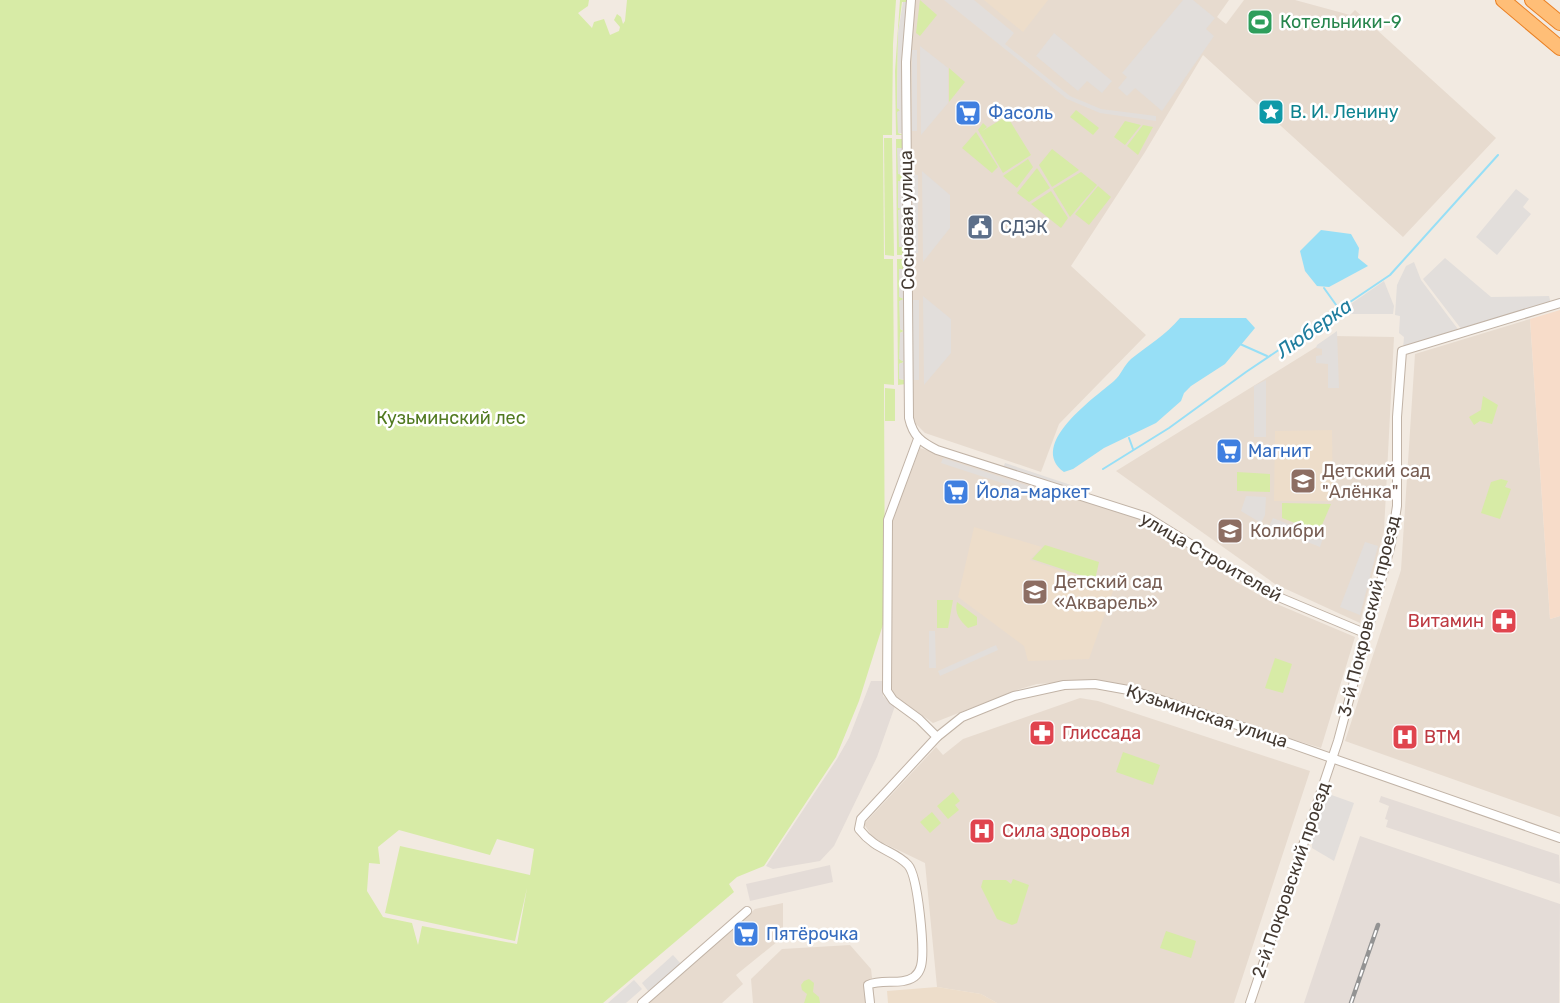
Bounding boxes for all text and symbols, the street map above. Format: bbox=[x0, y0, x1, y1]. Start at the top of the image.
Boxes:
sports icon: Котельники-9 bbox=[1245, 7, 1275, 37]
place label: Котельники-9 bbox=[1280, 11, 1402, 33]
place icon: В. И. Ленину bbox=[1256, 97, 1286, 127]
supermarket icon: Фасоль bbox=[953, 98, 983, 128]
place label: В. И. Ленину bbox=[1290, 101, 1399, 123]
place label: Фасоль bbox=[988, 102, 1053, 124]
street label: Сосновая улица bbox=[895, 150, 919, 290]
public building icon: СДЭК bbox=[965, 212, 995, 242]
place label: СДЭК bbox=[1000, 216, 1048, 238]
water label: Люберка bbox=[1271, 293, 1357, 363]
park label: Кузьминский лес bbox=[376, 407, 526, 429]
supermarket icon: Магнит bbox=[1214, 436, 1244, 466]
place label: Магнит bbox=[1248, 440, 1311, 462]
place label: Детский сад "Алёнка" bbox=[1322, 460, 1431, 503]
school or university icon: Детский сад "Алёнка" bbox=[1288, 466, 1318, 496]
supermarket icon: Йола-маркет bbox=[941, 477, 971, 507]
place label: Йола-маркет bbox=[976, 481, 1090, 503]
street label: улица Строителей bbox=[1136, 507, 1286, 607]
street label: 3-й Покровский проезд bbox=[1333, 513, 1405, 719]
school or university icon: Колибри bbox=[1215, 516, 1245, 546]
place label: Колибри bbox=[1250, 520, 1325, 542]
place label: Детский сад «Акварель» bbox=[1054, 571, 1163, 614]
school or university icon: Детский сад «Акварель» bbox=[1020, 577, 1050, 607]
pharmacy icon: Витамин bbox=[1489, 606, 1519, 636]
place label: Витамин bbox=[1408, 610, 1484, 632]
street label: Кузьминская улица bbox=[1124, 680, 1290, 752]
pharmacy icon: Глиссада bbox=[1027, 718, 1057, 748]
place label: Глиссада bbox=[1062, 722, 1141, 744]
hospital icon: ВТМ bbox=[1390, 722, 1420, 752]
place label: ВТМ bbox=[1424, 726, 1461, 748]
street label: 2-й Покровский проезд bbox=[1247, 779, 1335, 981]
hospital icon: Сила здоровья bbox=[967, 816, 997, 846]
place label: Сила здоровья bbox=[1002, 820, 1130, 842]
supermarket icon: Пятёрочка bbox=[731, 919, 761, 949]
place label: Пятёрочка bbox=[766, 923, 859, 945]

